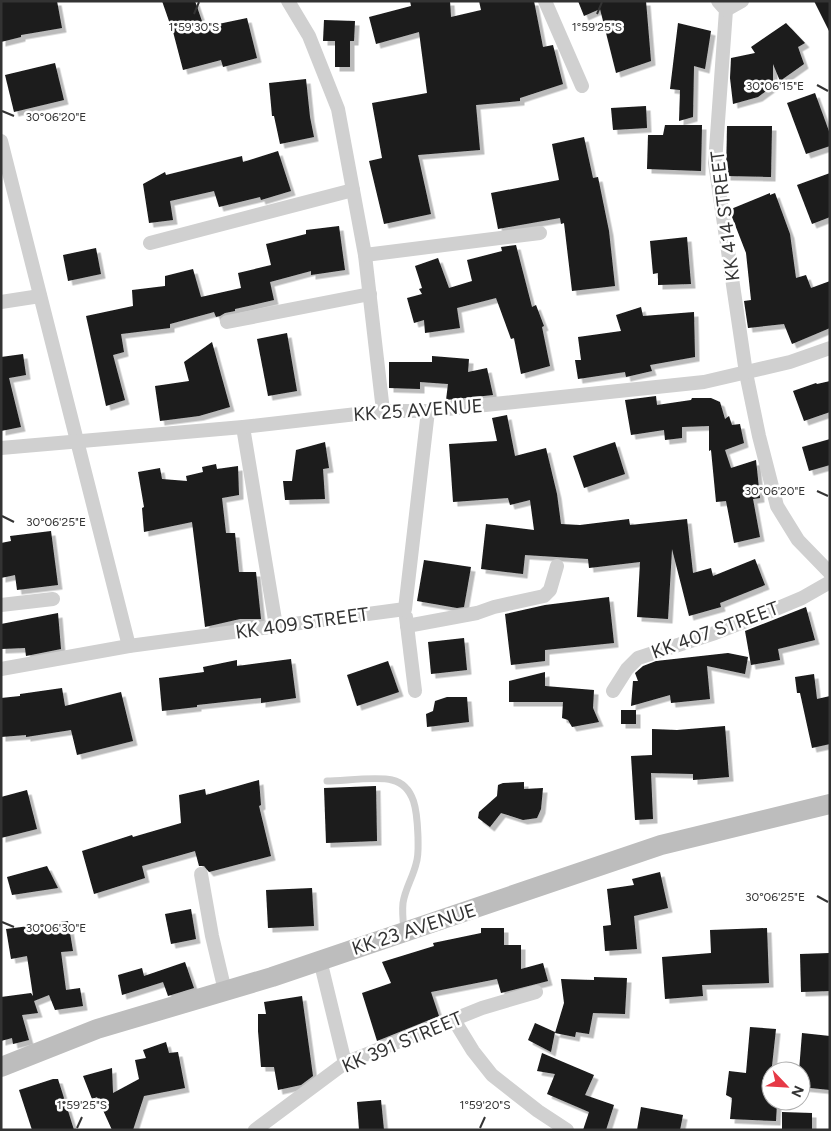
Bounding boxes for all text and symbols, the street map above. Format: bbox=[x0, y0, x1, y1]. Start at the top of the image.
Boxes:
text: 1°59'30"S bbox=[169, 20, 219, 34]
text: 1°59'25"S bbox=[572, 20, 622, 34]
text: 30°06'15"E bbox=[746, 79, 804, 93]
text: 30°06'20"E bbox=[26, 110, 86, 124]
street label: KK 414 STREET bbox=[706, 149, 744, 282]
street label: KK 25 AVENUE bbox=[352, 394, 484, 426]
text: 30°06'20"E bbox=[745, 484, 805, 498]
text: 30°06'25"E bbox=[26, 515, 86, 529]
street label: KK 407 STREET bbox=[648, 596, 782, 664]
street label: KK 409 STREET bbox=[234, 602, 371, 644]
text: 30°06'25"E bbox=[745, 890, 805, 904]
street label: KK 23 AVENUE bbox=[349, 898, 479, 960]
text: 30°06'30"E bbox=[26, 921, 86, 935]
street label: KK 391 STREET bbox=[338, 1006, 466, 1078]
north arrow bbox=[761, 1061, 811, 1111]
text: N bbox=[787, 1083, 807, 1100]
text: 1°59'25"S bbox=[57, 1098, 107, 1112]
text: 1°59'20"S bbox=[459, 1098, 511, 1112]

